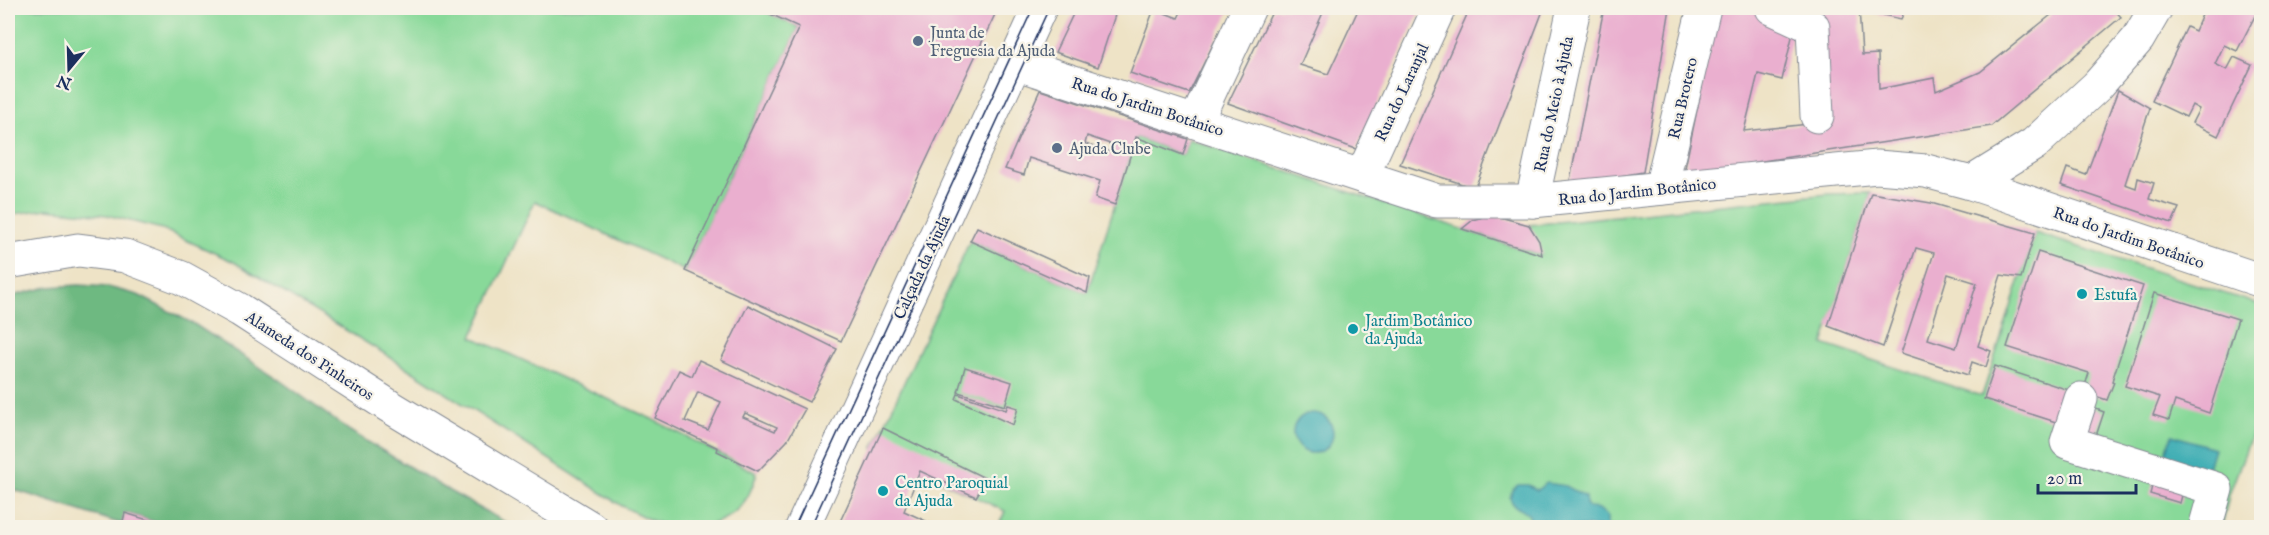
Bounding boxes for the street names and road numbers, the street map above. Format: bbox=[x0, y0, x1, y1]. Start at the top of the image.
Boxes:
street label: Rua do Meio à Ajuda bbox=[1531, 34, 1579, 174]
street label: Rua do Laranjal bbox=[1371, 40, 1435, 145]
street label: Rua Brotero bbox=[1665, 55, 1703, 141]
street label: Rua do Jardim Botânico bbox=[1069, 74, 1226, 142]
street label: Rua do Jardim Botânico bbox=[1557, 175, 1718, 211]
street label: Rua do Jardim Botânico bbox=[2050, 204, 2207, 274]
street label: Calçada da Ajuda bbox=[890, 212, 956, 323]
street label: Alameda dos Pinheiros bbox=[240, 307, 377, 406]

